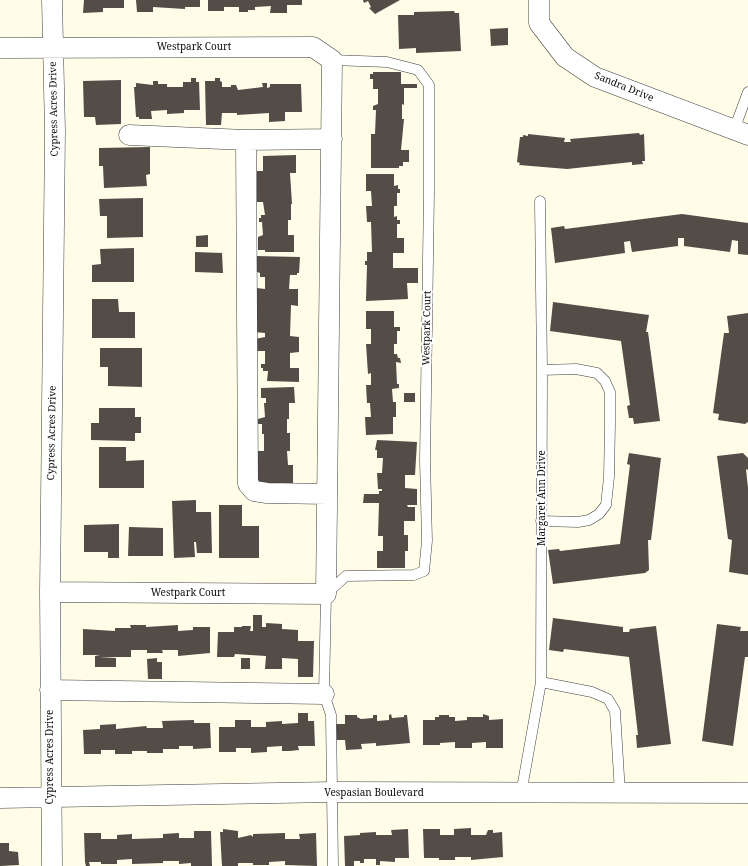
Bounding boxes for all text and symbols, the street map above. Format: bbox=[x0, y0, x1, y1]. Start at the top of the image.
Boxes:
street label: Westpark Court bbox=[157, 41, 231, 53]
street label: Cypress Acres Drive bbox=[47, 61, 61, 157]
street label: Sandra Drive bbox=[593, 70, 655, 104]
street label: Westpark Court bbox=[420, 291, 434, 365]
street label: Cypress Acres Drive bbox=[45, 385, 59, 481]
street label: Margaret Ann Drive bbox=[536, 450, 548, 546]
street label: Westpark Court bbox=[151, 587, 225, 599]
street label: Cypress Acres Drive bbox=[44, 710, 56, 804]
street label: Vespasian Boulevard bbox=[324, 787, 424, 799]

